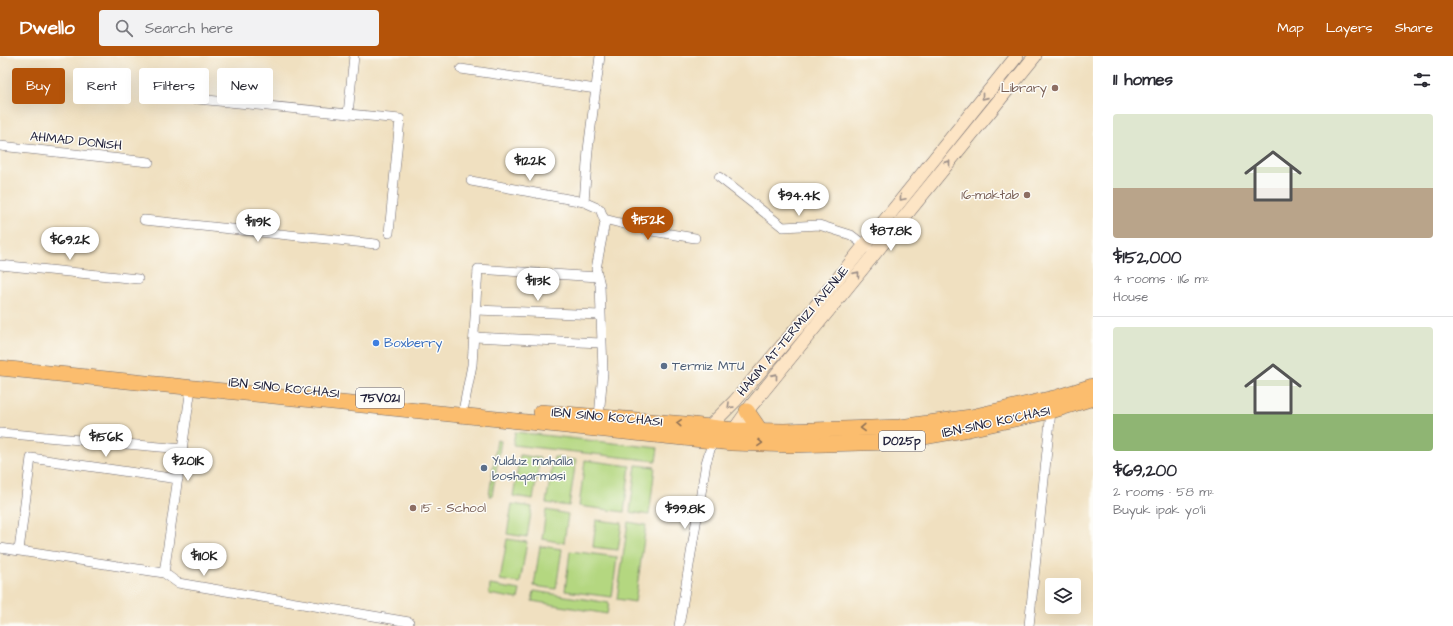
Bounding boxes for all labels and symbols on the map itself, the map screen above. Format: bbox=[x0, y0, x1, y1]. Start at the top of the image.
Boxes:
place label: Library bbox=[1001, 79, 1047, 98]
marker: Library bbox=[1050, 83, 1060, 93]
one-way arrow bbox=[981, 93, 988, 100]
street label: AHMAD DONISH bbox=[29, 127, 123, 155]
pin: $122K bbox=[502, 148, 558, 182]
one-way arrow bbox=[943, 160, 950, 167]
pin: $94.4K bbox=[766, 183, 832, 217]
place label: 16-maktab bbox=[961, 186, 1020, 204]
marker: 16-maktab bbox=[1022, 190, 1032, 200]
one-way arrow bbox=[899, 193, 906, 201]
pin: $152K bbox=[620, 207, 676, 241]
pin: $119K bbox=[230, 209, 286, 243]
pin: $87.8K bbox=[858, 218, 924, 252]
pin: $69.2K bbox=[37, 227, 103, 261]
street label: HAKIM AT-TERMIZI AVENUE bbox=[733, 262, 853, 400]
pin: $113K bbox=[510, 268, 566, 302]
one-way arrow bbox=[852, 272, 859, 279]
place label: Boxberry bbox=[384, 334, 443, 353]
marker: Boxberry bbox=[371, 338, 381, 348]
place label: Termiz MTU bbox=[672, 357, 744, 375]
marker: Termiz MTU bbox=[659, 361, 669, 371]
street label: IBN SINO KO'CHASI bbox=[228, 373, 340, 403]
one-way arrow bbox=[770, 373, 777, 380]
road number: 75V021 bbox=[356, 388, 404, 408]
one-way arrow bbox=[727, 401, 735, 409]
street label: IBN-SINO KO'CHASI bbox=[940, 402, 1052, 442]
street label: IBN SINO KO'CHASI bbox=[551, 403, 663, 431]
one-way arrow bbox=[676, 419, 682, 428]
pin: $156K bbox=[78, 424, 134, 458]
one-way arrow bbox=[860, 424, 866, 433]
road number: D025p bbox=[879, 431, 925, 451]
one-way arrow bbox=[757, 439, 763, 448]
pin: $201K bbox=[160, 448, 216, 482]
place label: Yulduz mahalla boshqarmasi bbox=[492, 452, 573, 485]
marker: Yulduz mahalla boshqarmasi bbox=[479, 463, 489, 473]
pin: $99.8K bbox=[652, 496, 718, 530]
place label: 15 - School bbox=[421, 499, 486, 517]
marker: 15 - School bbox=[408, 503, 418, 513]
pin: $110K bbox=[176, 543, 232, 577]

